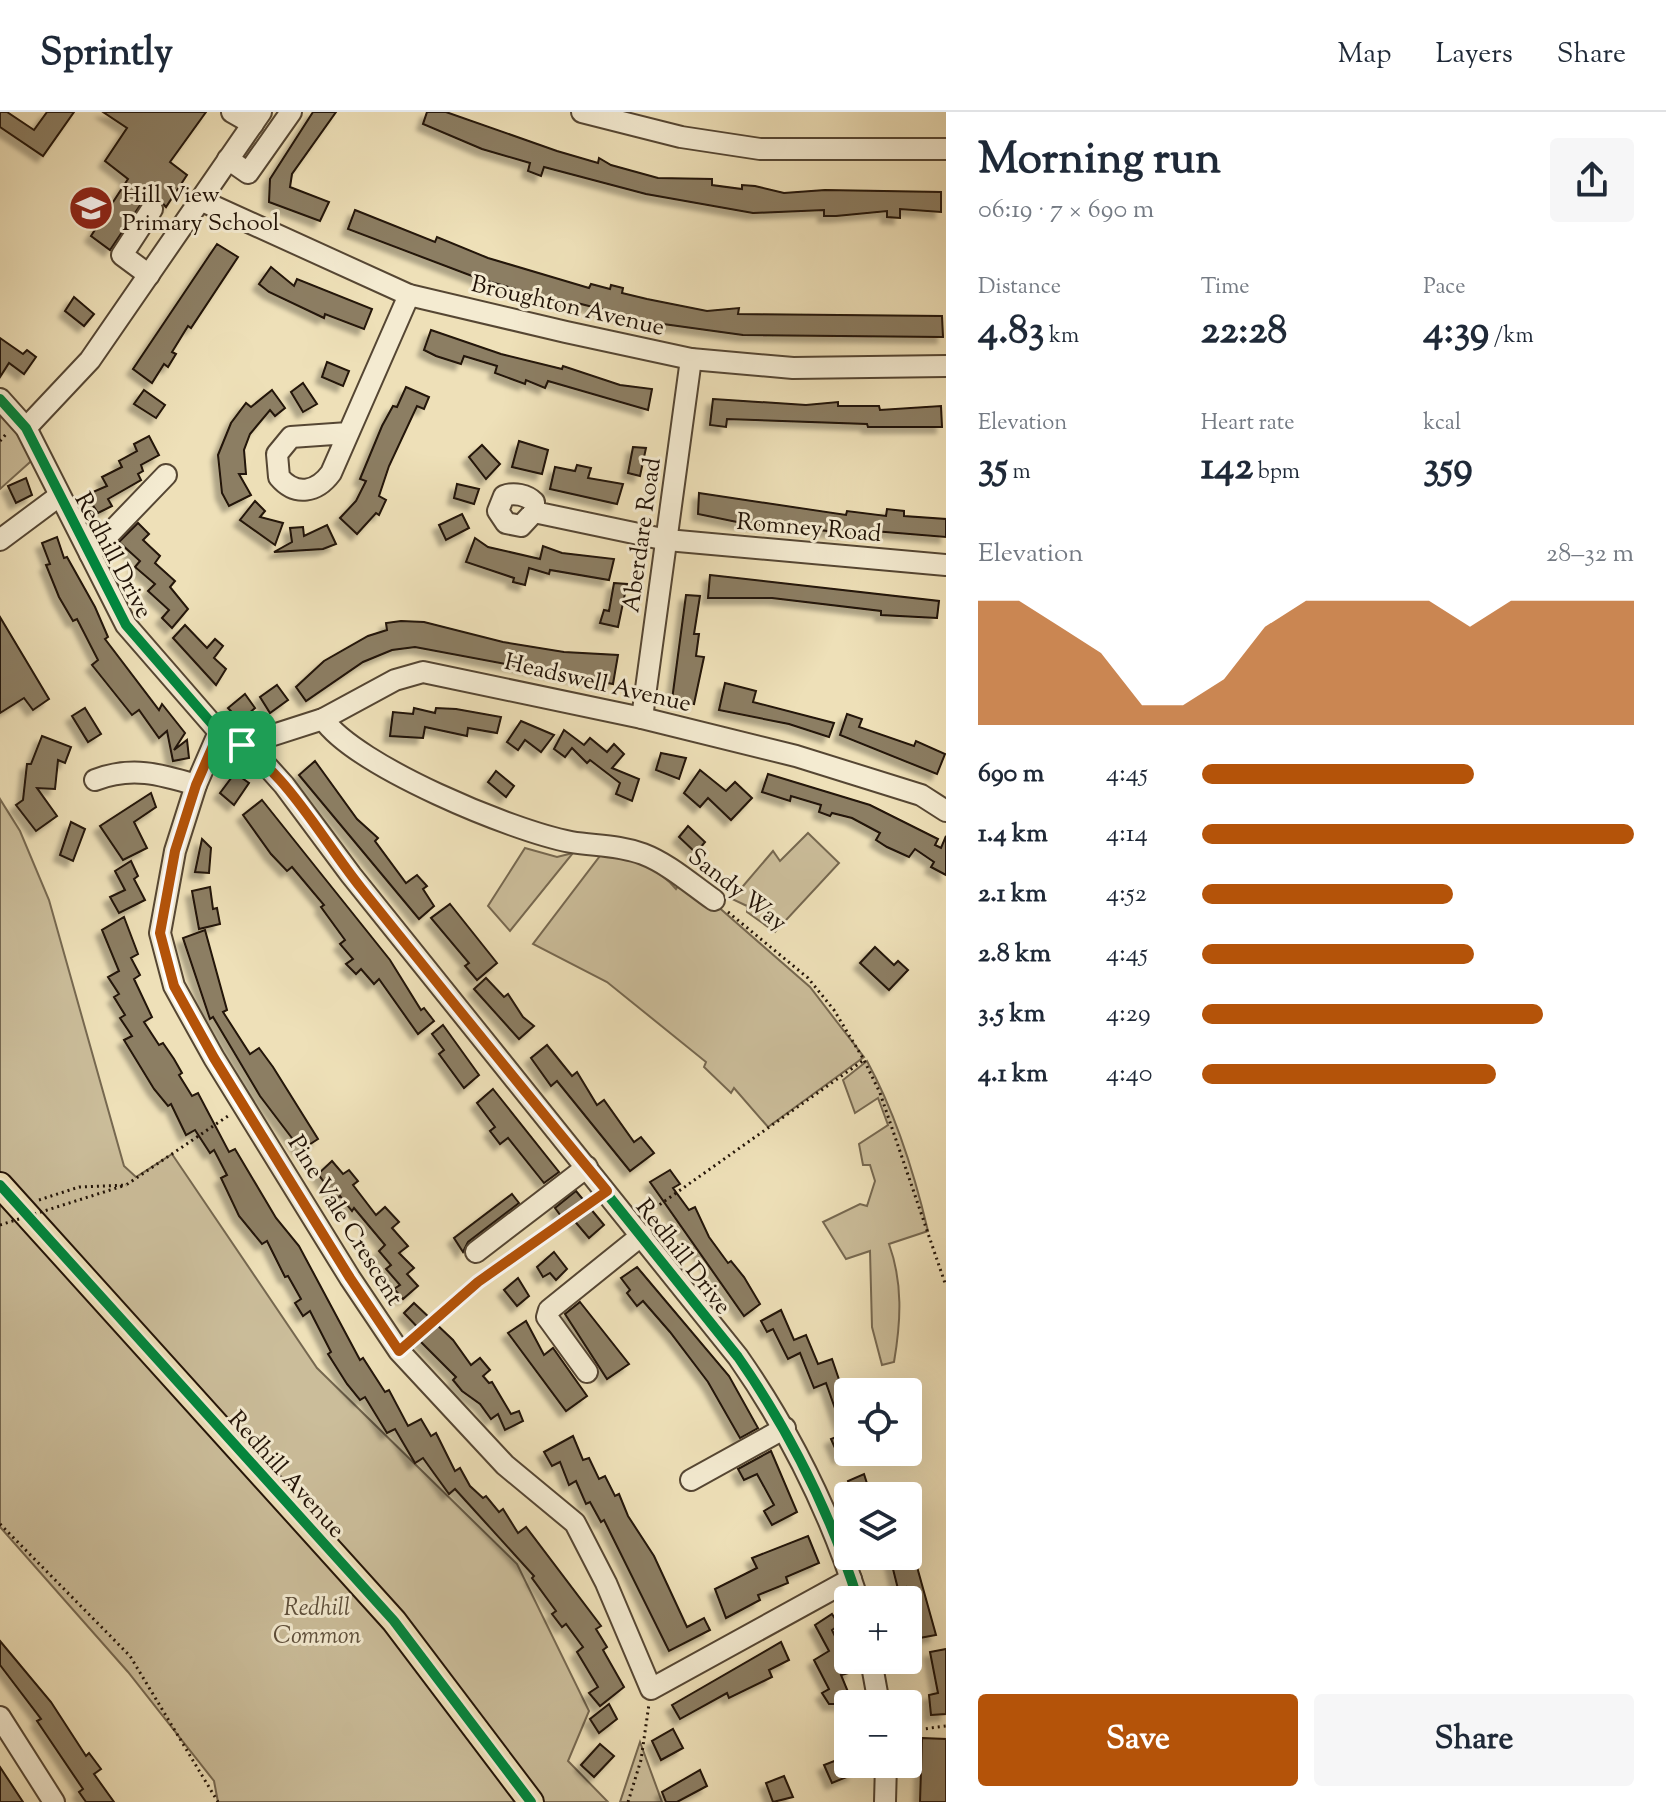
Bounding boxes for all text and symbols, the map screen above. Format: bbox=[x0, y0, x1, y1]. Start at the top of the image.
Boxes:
text: Sprintly bbox=[40, 28, 173, 82]
text: Map bbox=[1338, 35, 1391, 75]
text: Layers bbox=[1435, 35, 1513, 75]
text: Share bbox=[1557, 35, 1626, 75]
text: Morning run bbox=[978, 130, 1221, 193]
button: share bbox=[1550, 138, 1634, 222]
place label: Hill View Primary School bbox=[122, 179, 280, 241]
school or university icon: Hill View Primary School bbox=[67, 184, 115, 232]
text: 06:19 · 7 × 690 m bbox=[978, 192, 1154, 229]
street label: Broughton Avenue bbox=[468, 268, 668, 346]
text: Distance bbox=[978, 272, 1061, 304]
text: Time bbox=[1201, 272, 1250, 304]
text: Pace bbox=[1423, 272, 1465, 304]
text: 4.83 bbox=[978, 304, 1044, 361]
text: 22:28 bbox=[1201, 304, 1287, 361]
text: 4:39 bbox=[1423, 304, 1489, 361]
text: km bbox=[1044, 321, 1079, 353]
text: /km bbox=[1489, 321, 1534, 353]
text: Elevation bbox=[978, 408, 1067, 440]
text: Heart rate bbox=[1201, 408, 1295, 440]
text: kcal bbox=[1423, 408, 1461, 440]
text: 35 bbox=[978, 440, 1008, 497]
text: 142 bbox=[1201, 440, 1253, 497]
text: 359 bbox=[1423, 440, 1473, 497]
street label: Aberdare Road bbox=[615, 455, 671, 615]
text: m bbox=[1008, 457, 1031, 489]
text: bpm bbox=[1253, 457, 1300, 489]
street label: Redhill Drive bbox=[65, 487, 160, 625]
street label: Romney Road bbox=[735, 506, 883, 552]
text: Elevation bbox=[978, 536, 1083, 573]
text: 28–32 m bbox=[1546, 536, 1634, 573]
street label: Headswell Avenue bbox=[501, 646, 694, 722]
pin bbox=[208, 711, 276, 779]
icon: arrive bbox=[220, 723, 264, 767]
text: 690 m bbox=[978, 756, 1044, 793]
text: 4:45 bbox=[1106, 756, 1148, 793]
text: 1.4 km bbox=[978, 816, 1048, 853]
text: 4:14 bbox=[1106, 816, 1148, 853]
street label: Sandy Way bbox=[680, 841, 794, 940]
text: 2.1 km bbox=[978, 876, 1047, 913]
text: 4:52 bbox=[1106, 876, 1147, 913]
text: 2.8 km bbox=[978, 936, 1051, 973]
text: 4:45 bbox=[1106, 936, 1148, 973]
text: 3.5 km bbox=[978, 996, 1045, 1033]
text: 4:29 bbox=[1106, 996, 1151, 1033]
text: 4.1 km bbox=[978, 1056, 1048, 1093]
text: 4:40 bbox=[1106, 1056, 1153, 1093]
street label: Pine Vale Crescent bbox=[278, 1129, 410, 1313]
street label: Redhill Drive bbox=[626, 1192, 738, 1322]
map controls bbox=[834, 1378, 922, 1778]
button: locate bbox=[834, 1378, 922, 1466]
street label: Redhill Avenue bbox=[219, 1404, 352, 1546]
button: layers bbox=[834, 1482, 922, 1570]
button: + bbox=[834, 1586, 922, 1674]
park label: Redhill Common bbox=[273, 1592, 361, 1654]
button: − bbox=[834, 1690, 922, 1778]
button: Save bbox=[978, 1694, 1298, 1786]
button: Share bbox=[1314, 1694, 1634, 1786]

